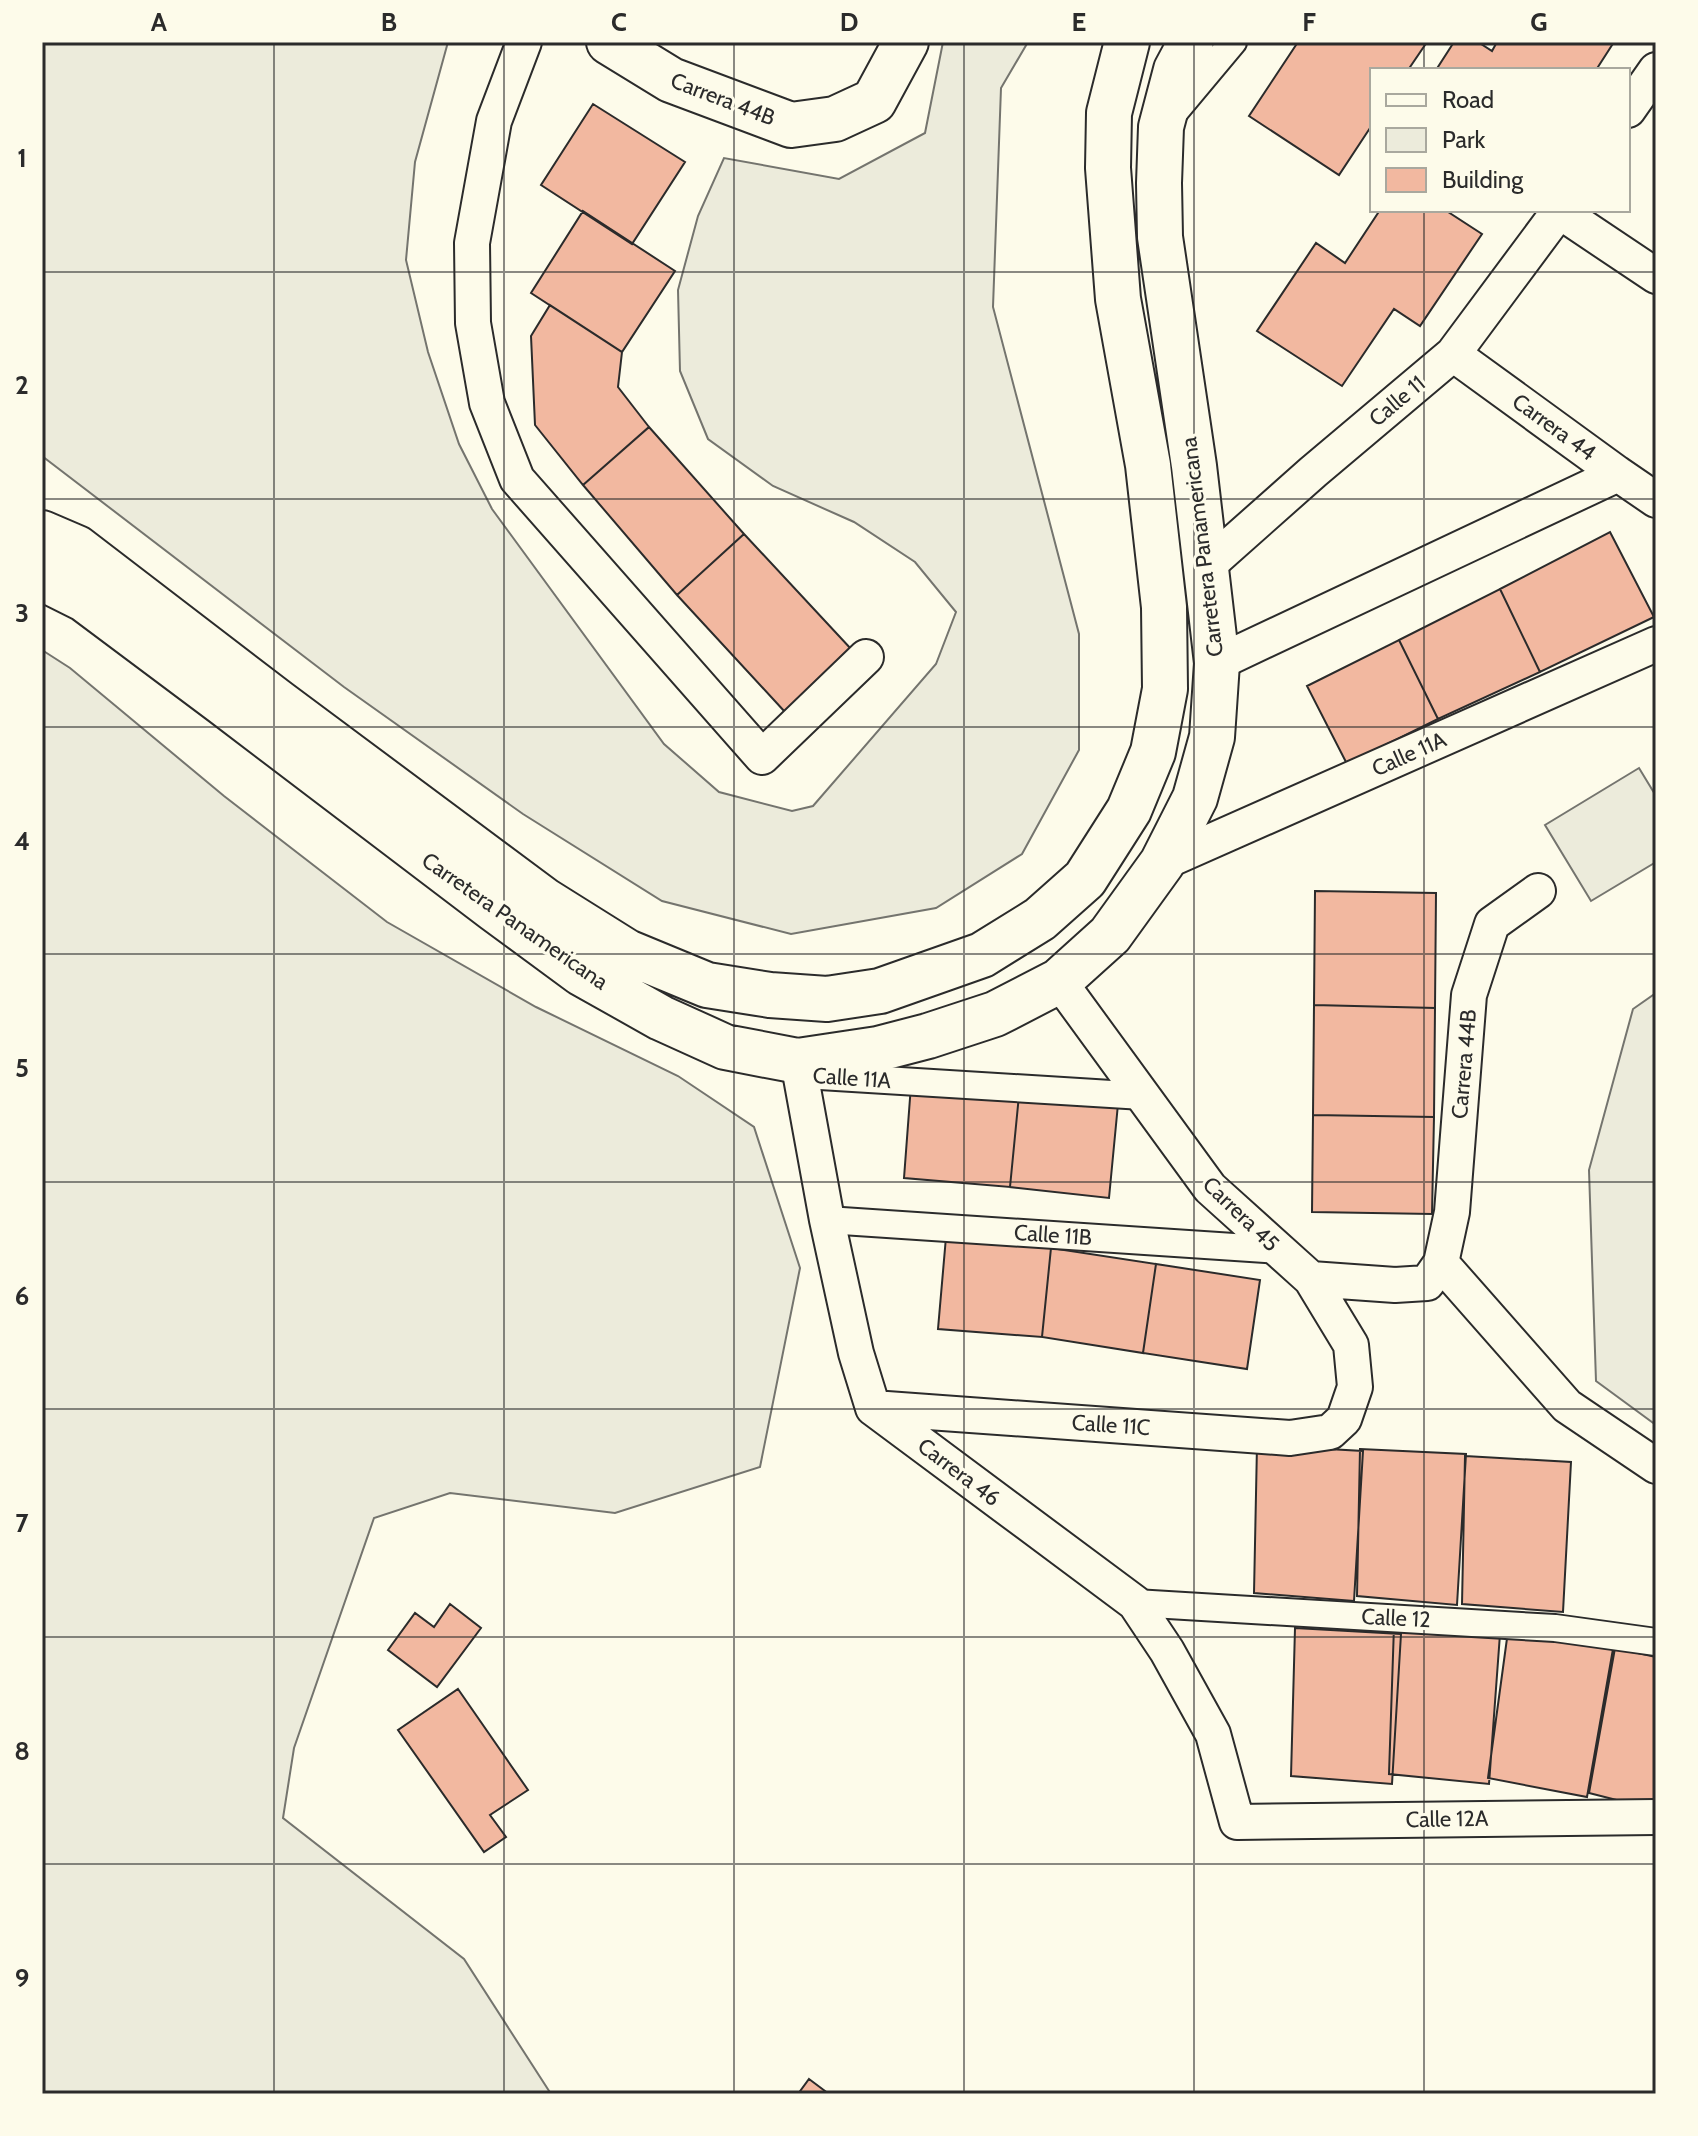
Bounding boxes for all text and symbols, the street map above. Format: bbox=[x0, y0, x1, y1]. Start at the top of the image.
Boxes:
text: A bbox=[151, 6, 168, 38]
text: B bbox=[381, 6, 397, 38]
text: C bbox=[611, 6, 627, 38]
text: D bbox=[840, 6, 858, 38]
text: E bbox=[1072, 6, 1086, 38]
text: F bbox=[1302, 6, 1316, 38]
text: G bbox=[1530, 6, 1548, 38]
street label: Carrera 44B bbox=[667, 67, 779, 131]
legend bbox=[1370, 68, 1630, 212]
text: Road bbox=[1442, 85, 1494, 114]
text: Park bbox=[1442, 125, 1485, 154]
text: 1 bbox=[17, 142, 27, 174]
text: Building bbox=[1442, 165, 1524, 194]
text: 2 bbox=[15, 369, 29, 401]
street label: Calle 11 bbox=[1363, 370, 1431, 432]
street label: Carrera 44 bbox=[1507, 388, 1601, 467]
street label: Carretera Panamericana bbox=[1175, 435, 1229, 658]
text: 3 bbox=[15, 597, 29, 629]
street label: Calle 11A bbox=[1368, 726, 1451, 782]
text: 4 bbox=[14, 825, 30, 857]
street label: Carretera Panamericana bbox=[417, 847, 614, 996]
street label: Carrera 44B bbox=[1446, 1008, 1482, 1120]
text: 5 bbox=[15, 1052, 29, 1084]
street label: Calle 11A bbox=[812, 1062, 893, 1094]
street label: Carrera 45 bbox=[1197, 1171, 1285, 1257]
street label: Calle 11B bbox=[1013, 1219, 1093, 1251]
text: 6 bbox=[15, 1280, 29, 1312]
street label: Calle 11C bbox=[1071, 1409, 1151, 1441]
street label: Carrera 46 bbox=[912, 1432, 1006, 1512]
text: 7 bbox=[15, 1507, 29, 1539]
street label: Calle 12 bbox=[1361, 1603, 1431, 1633]
text: 8 bbox=[14, 1735, 30, 1767]
street label: Calle 12A bbox=[1405, 1805, 1489, 1833]
text: 9 bbox=[15, 1962, 29, 1994]

